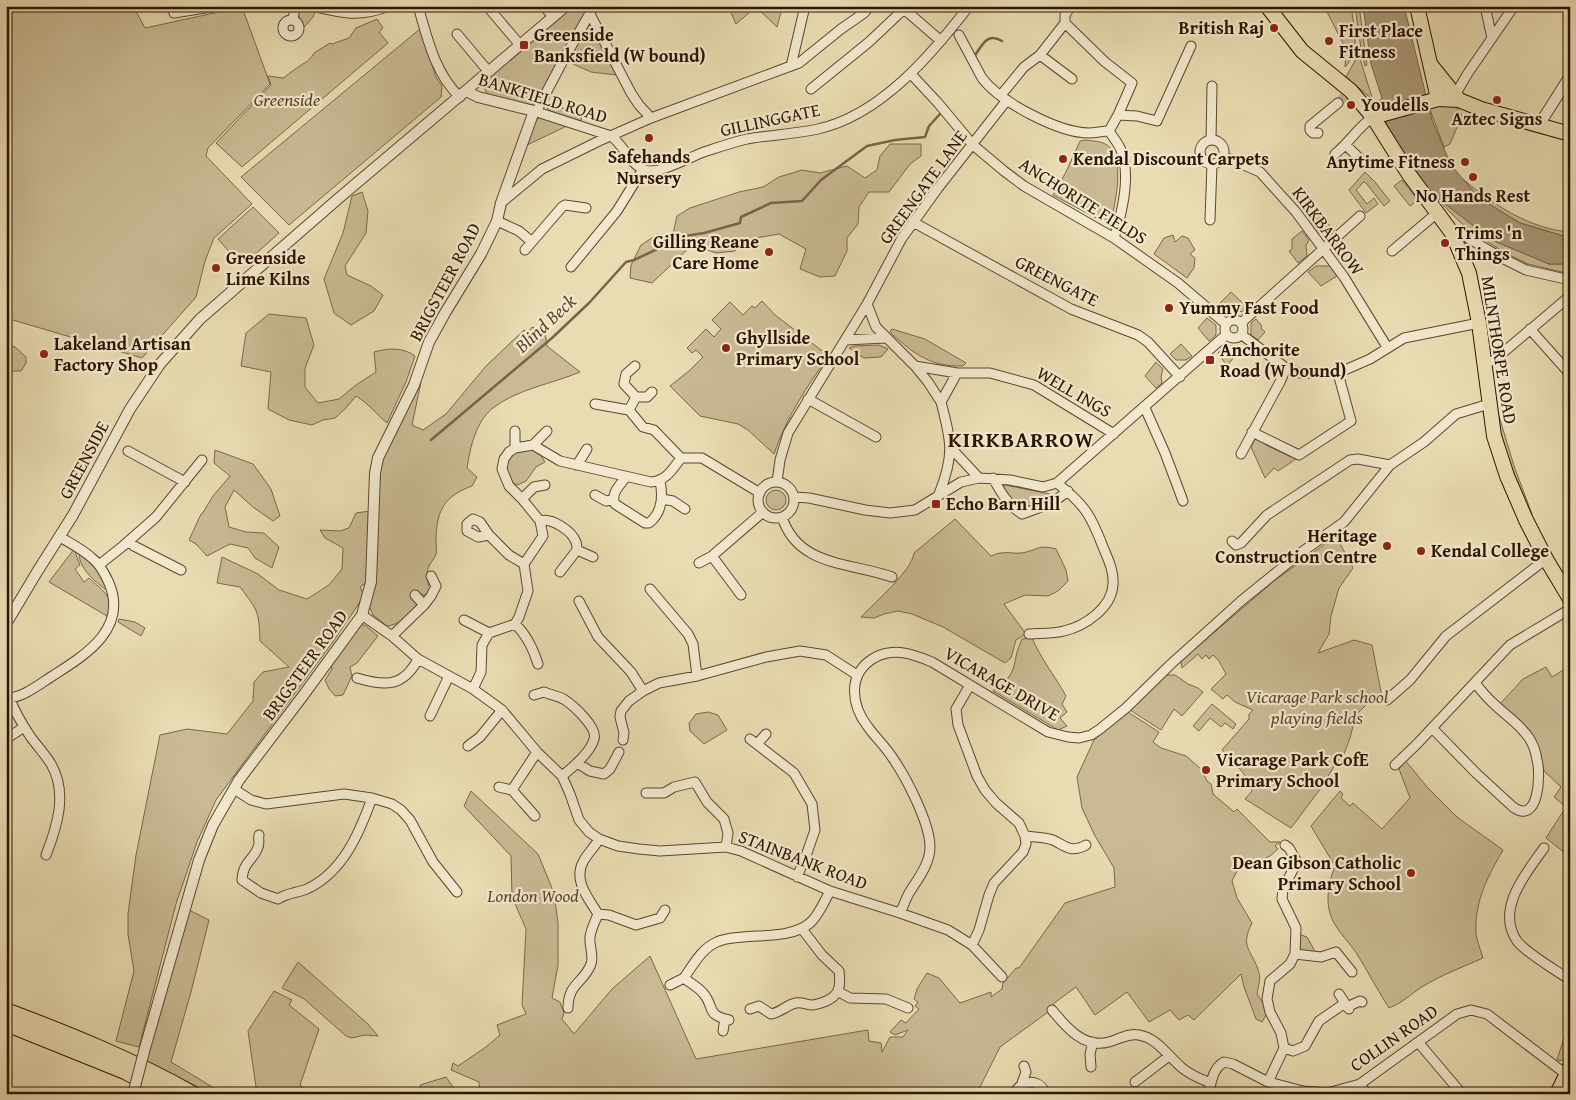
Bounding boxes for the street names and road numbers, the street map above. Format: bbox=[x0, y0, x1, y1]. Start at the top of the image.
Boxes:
street label: BANKFIELD ROAD bbox=[475, 65, 611, 130]
street label: GILLINGGATE bbox=[717, 96, 822, 143]
street label: GREENGATE LANE bbox=[872, 124, 973, 249]
street label: ANCHORITE FIELDS bbox=[1014, 150, 1153, 251]
street label: KIRKBARROW bbox=[1286, 181, 1371, 281]
street label: BRIGSTEER ROAD bbox=[402, 218, 487, 346]
street label: GREENGATE bbox=[1011, 248, 1104, 313]
street label: MILNTHORPE ROAD bbox=[1474, 274, 1525, 426]
street label: WELL INGS bbox=[1032, 359, 1117, 424]
street label: GREENSIDE bbox=[52, 416, 116, 504]
street label: BRIGSTEER ROAD bbox=[255, 604, 354, 726]
street label: VICARAGE DRIVE bbox=[939, 639, 1065, 728]
street label: STAINBANK ROAD bbox=[735, 823, 872, 897]
street label: COLLIN ROAD bbox=[1344, 997, 1443, 1078]

